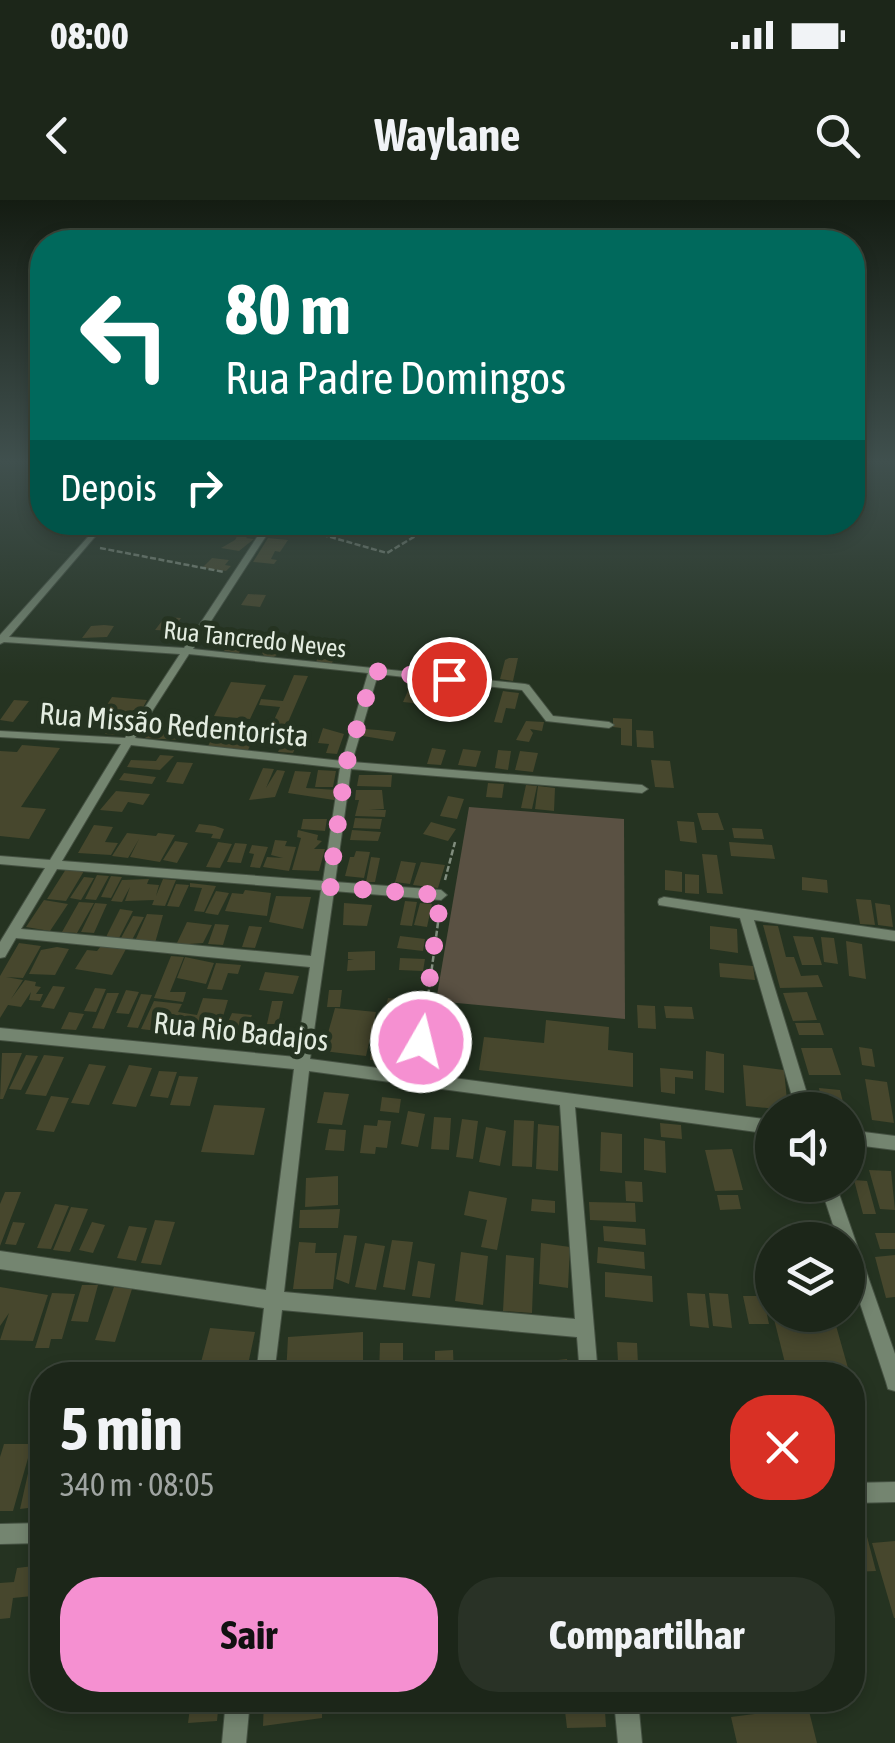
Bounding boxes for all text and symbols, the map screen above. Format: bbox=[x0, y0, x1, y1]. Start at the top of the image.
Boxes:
text: 08:00 bbox=[50, 14, 129, 57]
icon: back bbox=[30, 108, 85, 163]
icon: search bbox=[810, 108, 865, 163]
text: Waylane bbox=[375, 109, 520, 161]
text: 80 m bbox=[225, 269, 351, 349]
icon: left bbox=[60, 270, 190, 400]
text: Rua Padre Domingos bbox=[225, 352, 566, 404]
icon: right bbox=[177, 460, 232, 515]
text: Depois bbox=[60, 466, 157, 509]
street label: Rua Tancredo Neves bbox=[162, 615, 348, 663]
pin bbox=[407, 637, 492, 722]
icon: arrive bbox=[422, 652, 477, 707]
street label: Rua Missão Redentorista bbox=[38, 695, 310, 753]
position arrow bbox=[369, 990, 473, 1094]
street label: Rua Rio Badajos bbox=[152, 1005, 330, 1057]
map controls bbox=[755, 1092, 865, 1332]
button: sound bbox=[755, 1092, 865, 1202]
button: layers bbox=[755, 1222, 865, 1332]
text: 5 min bbox=[60, 1394, 183, 1463]
button: close bbox=[730, 1395, 835, 1500]
text: 340 m · 08:05 bbox=[60, 1466, 215, 1503]
button: Sair bbox=[60, 1577, 438, 1692]
button: Compartilhar bbox=[458, 1577, 835, 1692]

